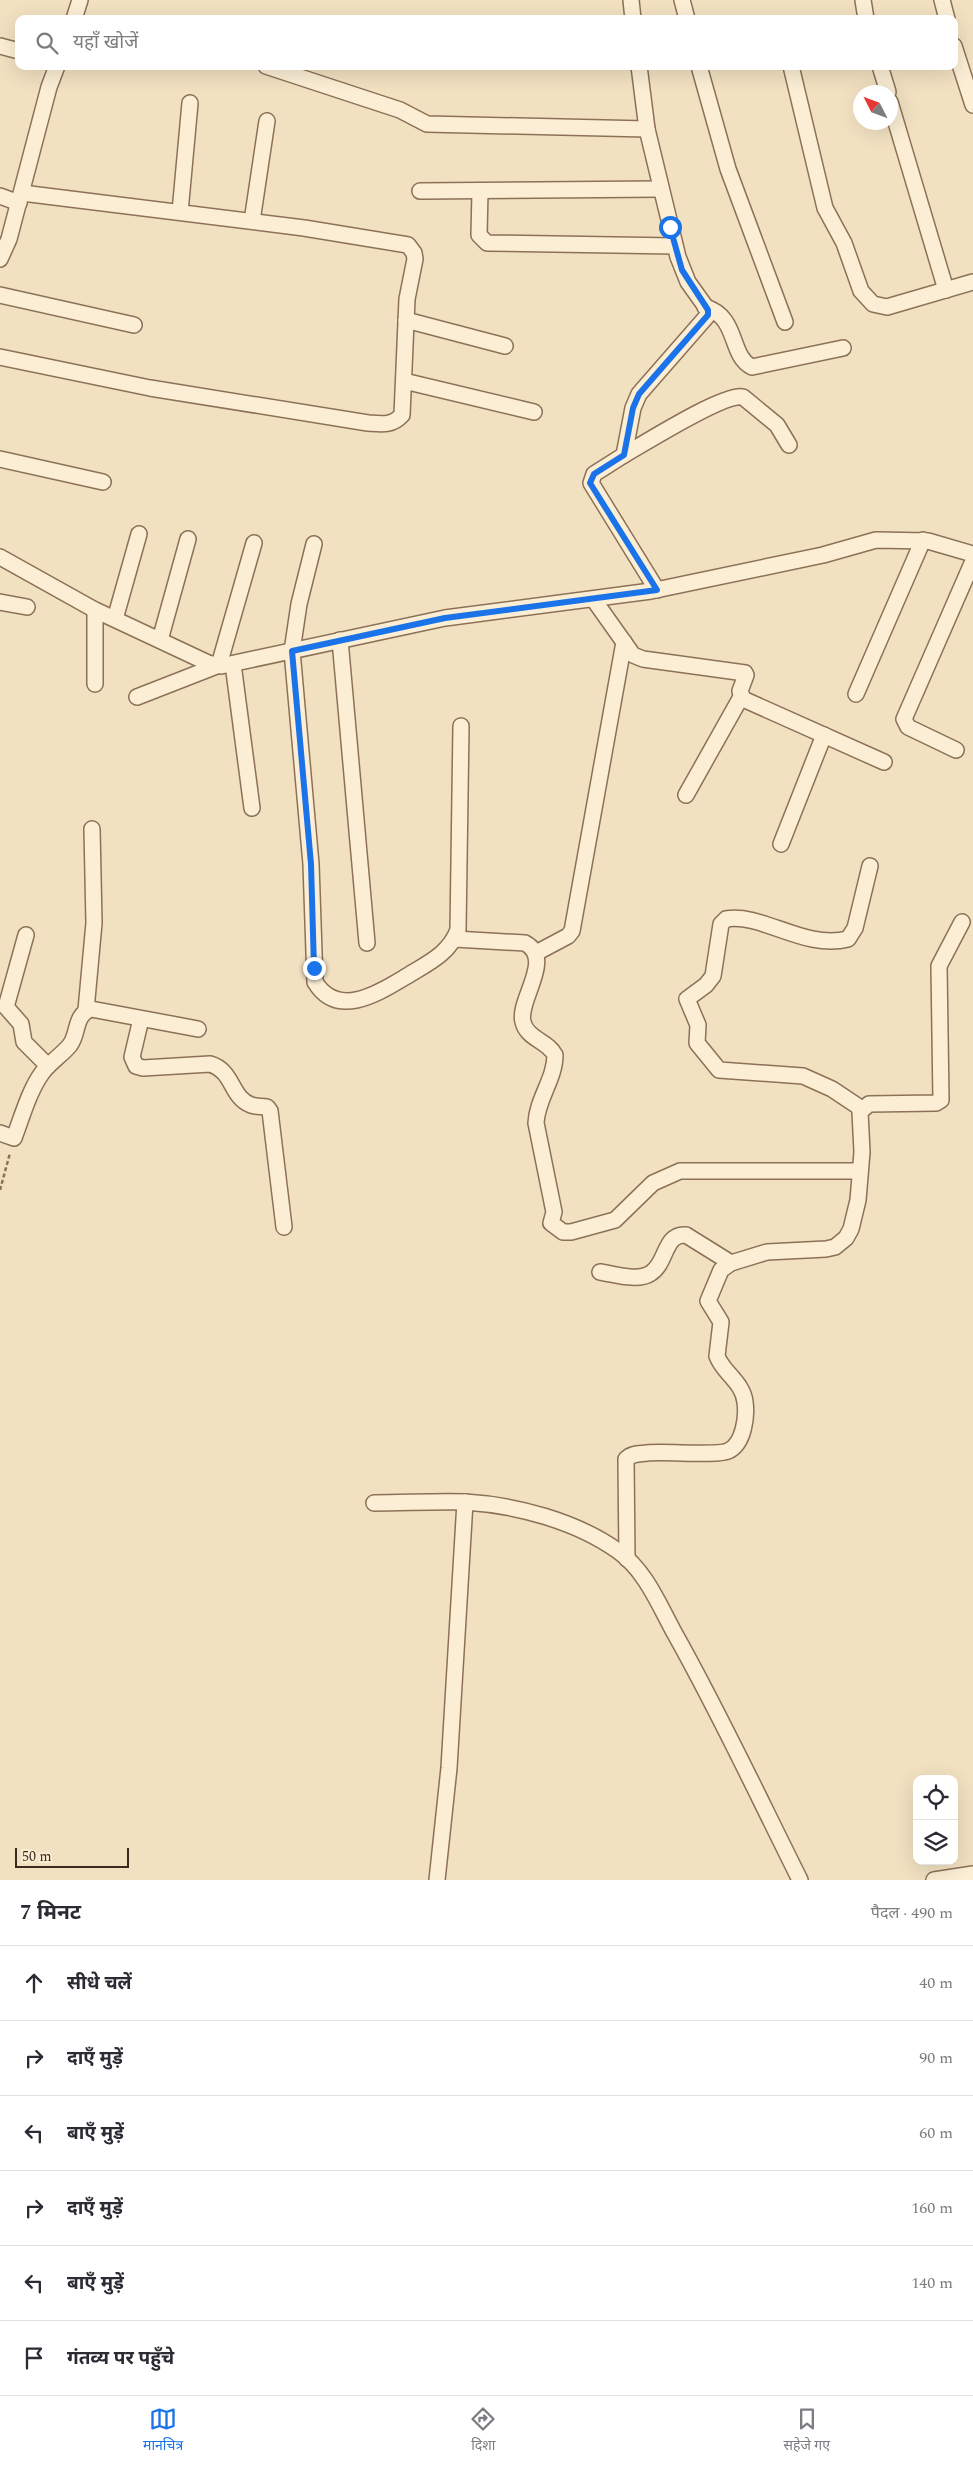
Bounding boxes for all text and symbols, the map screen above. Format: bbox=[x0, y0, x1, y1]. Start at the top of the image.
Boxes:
search box bbox=[15, 15, 958, 70]
text: यहाँ खोजें bbox=[73, 28, 138, 57]
icon: search bbox=[33, 29, 61, 57]
north arrow bbox=[853, 85, 898, 130]
route start bbox=[659, 216, 682, 239]
route end bbox=[303, 957, 326, 980]
map controls bbox=[913, 1775, 958, 1865]
button: locate bbox=[913, 1775, 958, 1820]
button: layers bbox=[913, 1820, 958, 1865]
scale bar bbox=[15, 1845, 129, 1868]
text: 50 m bbox=[22, 1846, 52, 1867]
text: 7 मिनट bbox=[20, 1897, 81, 1929]
text: पैदल · 490 m bbox=[871, 1901, 953, 1925]
icon: ahead bbox=[20, 1969, 48, 1997]
text: सीधे चलें bbox=[67, 1969, 132, 1998]
text: 40 m bbox=[919, 1971, 953, 1995]
icon: right bbox=[20, 2044, 48, 2072]
text: दाएँ मुड़ें bbox=[67, 2044, 123, 2073]
text: 90 m bbox=[919, 2046, 953, 2070]
icon: left bbox=[20, 2119, 48, 2147]
text: बाएँ मुड़ें bbox=[67, 2119, 124, 2148]
text: 60 m bbox=[919, 2121, 953, 2145]
icon: right bbox=[20, 2194, 48, 2222]
text: दाएँ मुड़ें bbox=[67, 2194, 123, 2223]
text: 160 m bbox=[911, 2196, 953, 2220]
icon: left bbox=[20, 2269, 48, 2297]
text: बाएँ मुड़ें bbox=[67, 2269, 124, 2298]
text: 140 m bbox=[911, 2271, 953, 2295]
icon: arrive bbox=[20, 2344, 48, 2372]
text: गंतव्य पर पहुँचे bbox=[67, 2344, 174, 2373]
tab: मानचित्र bbox=[143, 2405, 183, 2456]
tab: दिशा bbox=[469, 2405, 497, 2456]
tab: सहेजे गए bbox=[783, 2405, 830, 2456]

